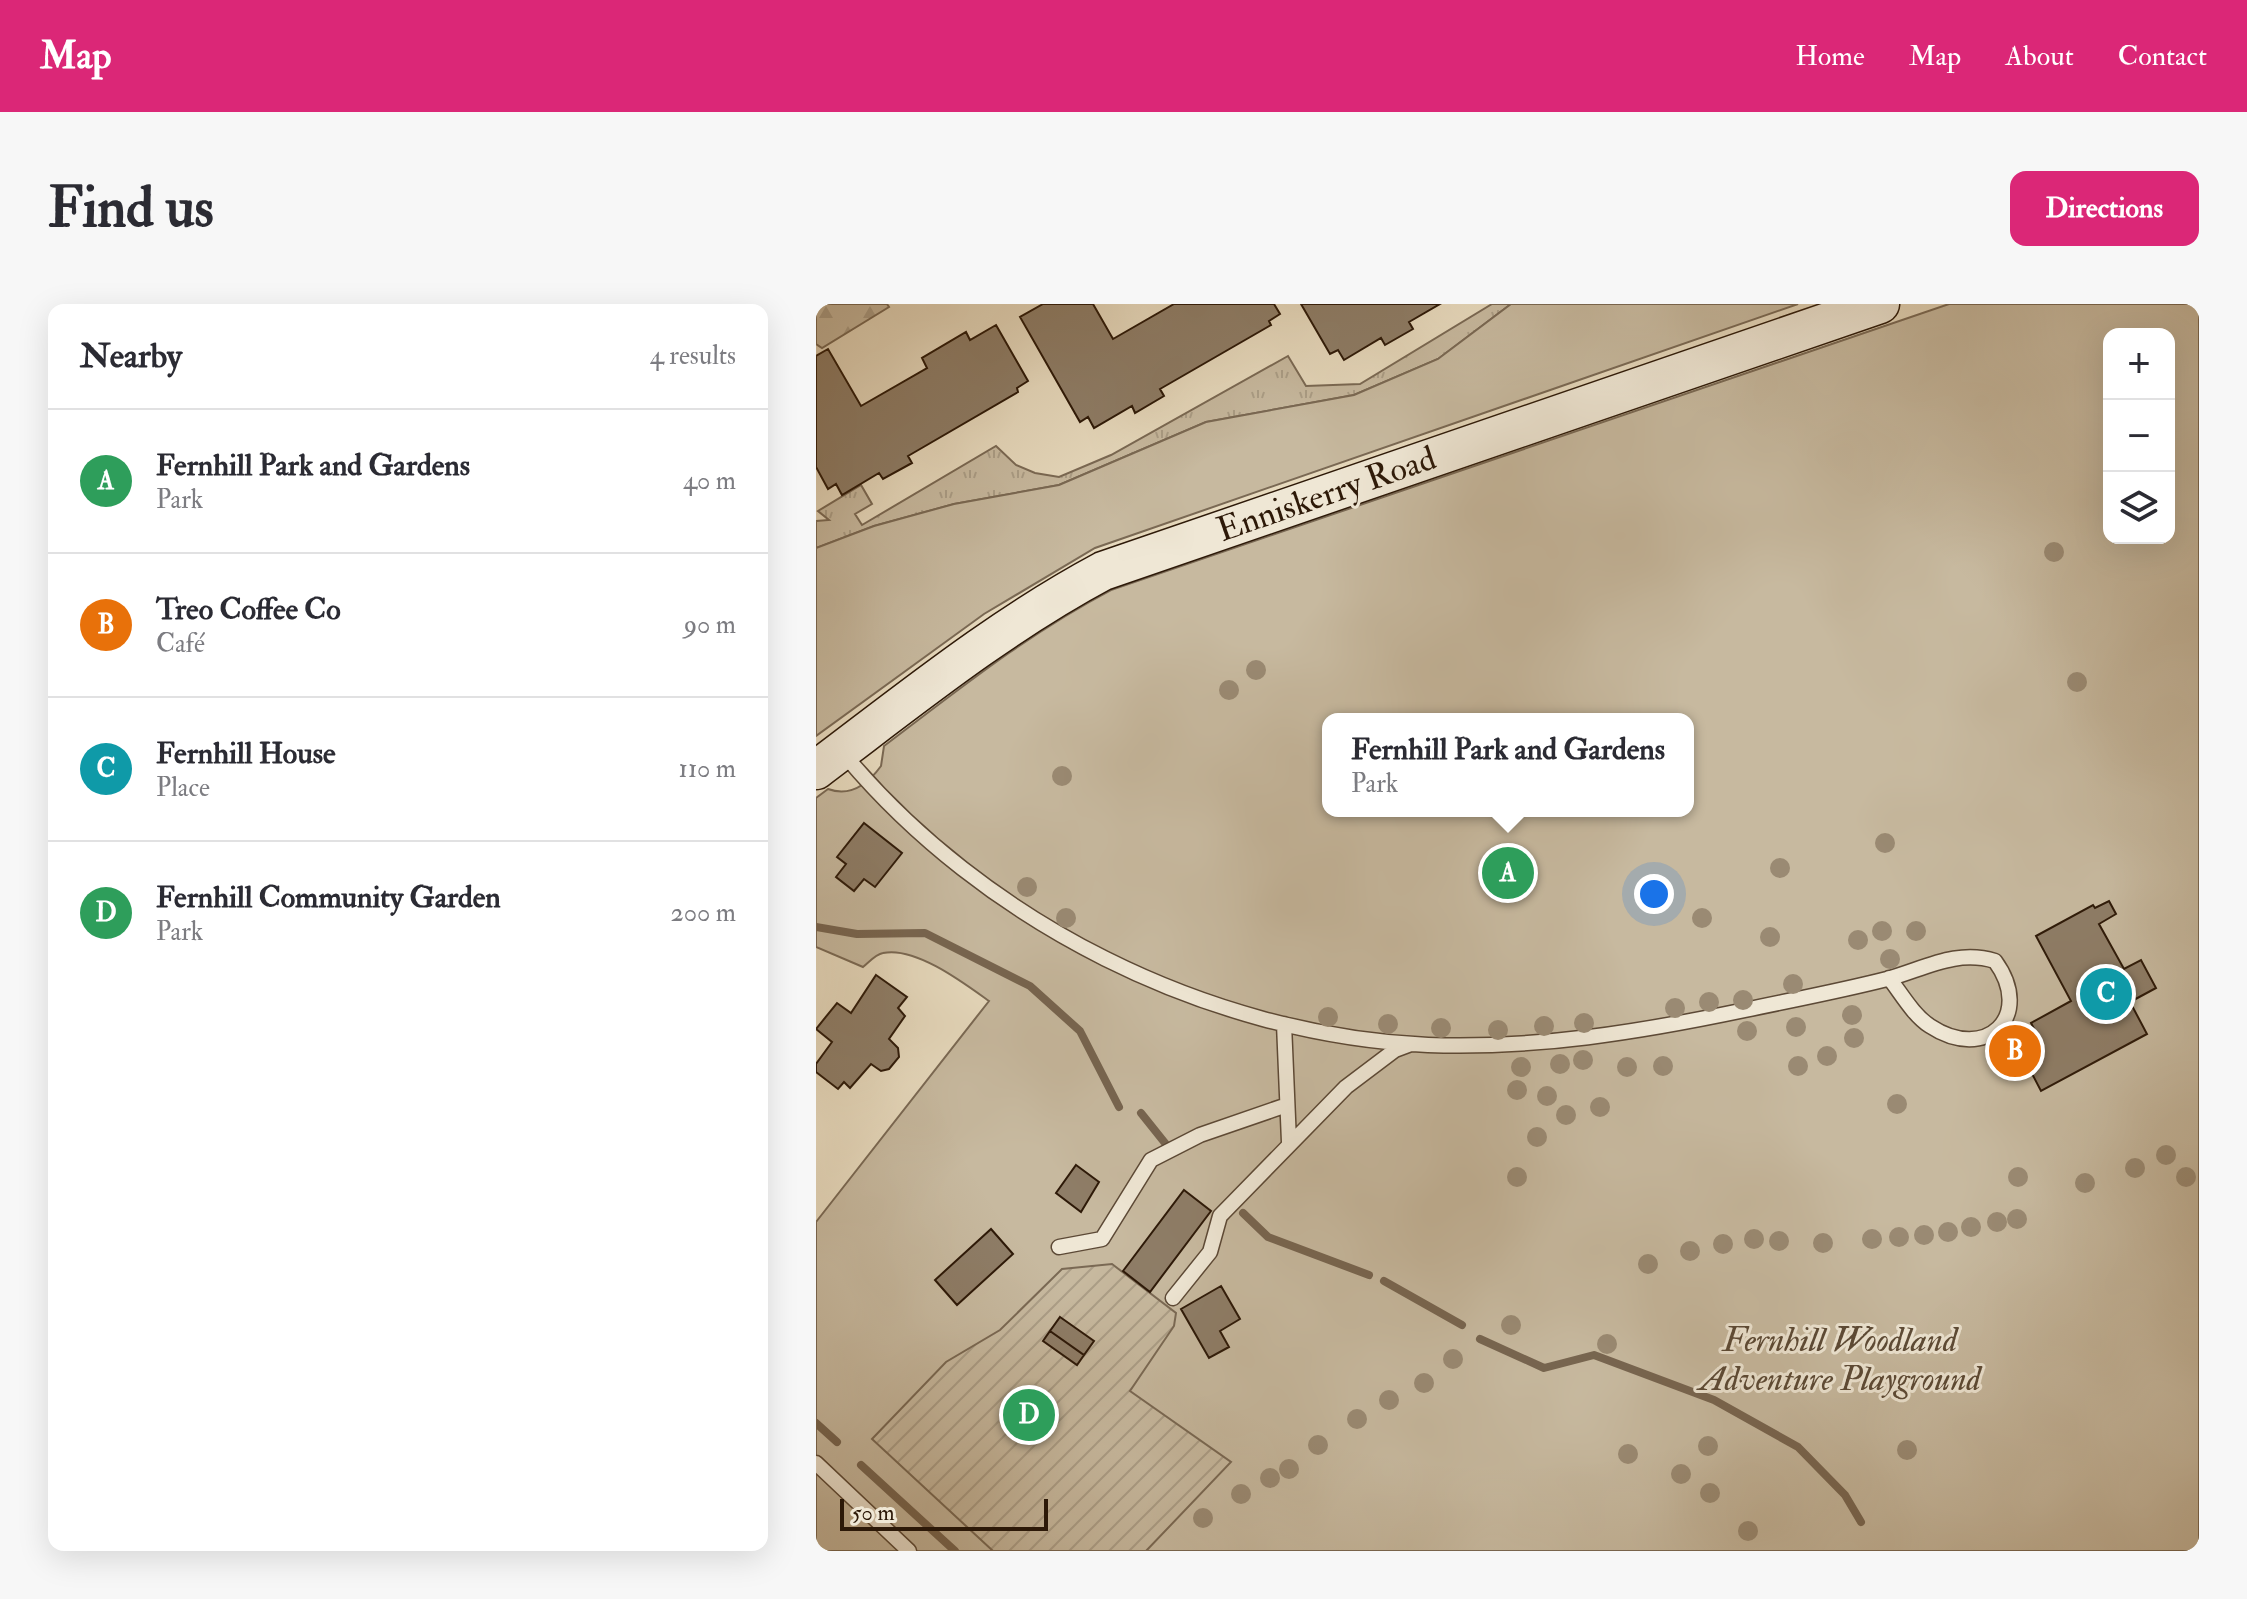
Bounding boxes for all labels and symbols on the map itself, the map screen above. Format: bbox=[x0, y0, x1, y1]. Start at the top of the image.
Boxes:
street label: Enniskerry Road bbox=[1211, 437, 1442, 552]
pin: A bbox=[1482, 843, 1534, 903]
your location bbox=[1634, 874, 1674, 914]
pin: C bbox=[2080, 964, 2132, 1024]
pin: B bbox=[1989, 1021, 2041, 1081]
park label: Fernhill Woodland Adventure Playground bbox=[1696, 1319, 1983, 1401]
pin: D bbox=[1003, 1385, 1055, 1445]
scale bar bbox=[840, 1495, 1048, 1531]

